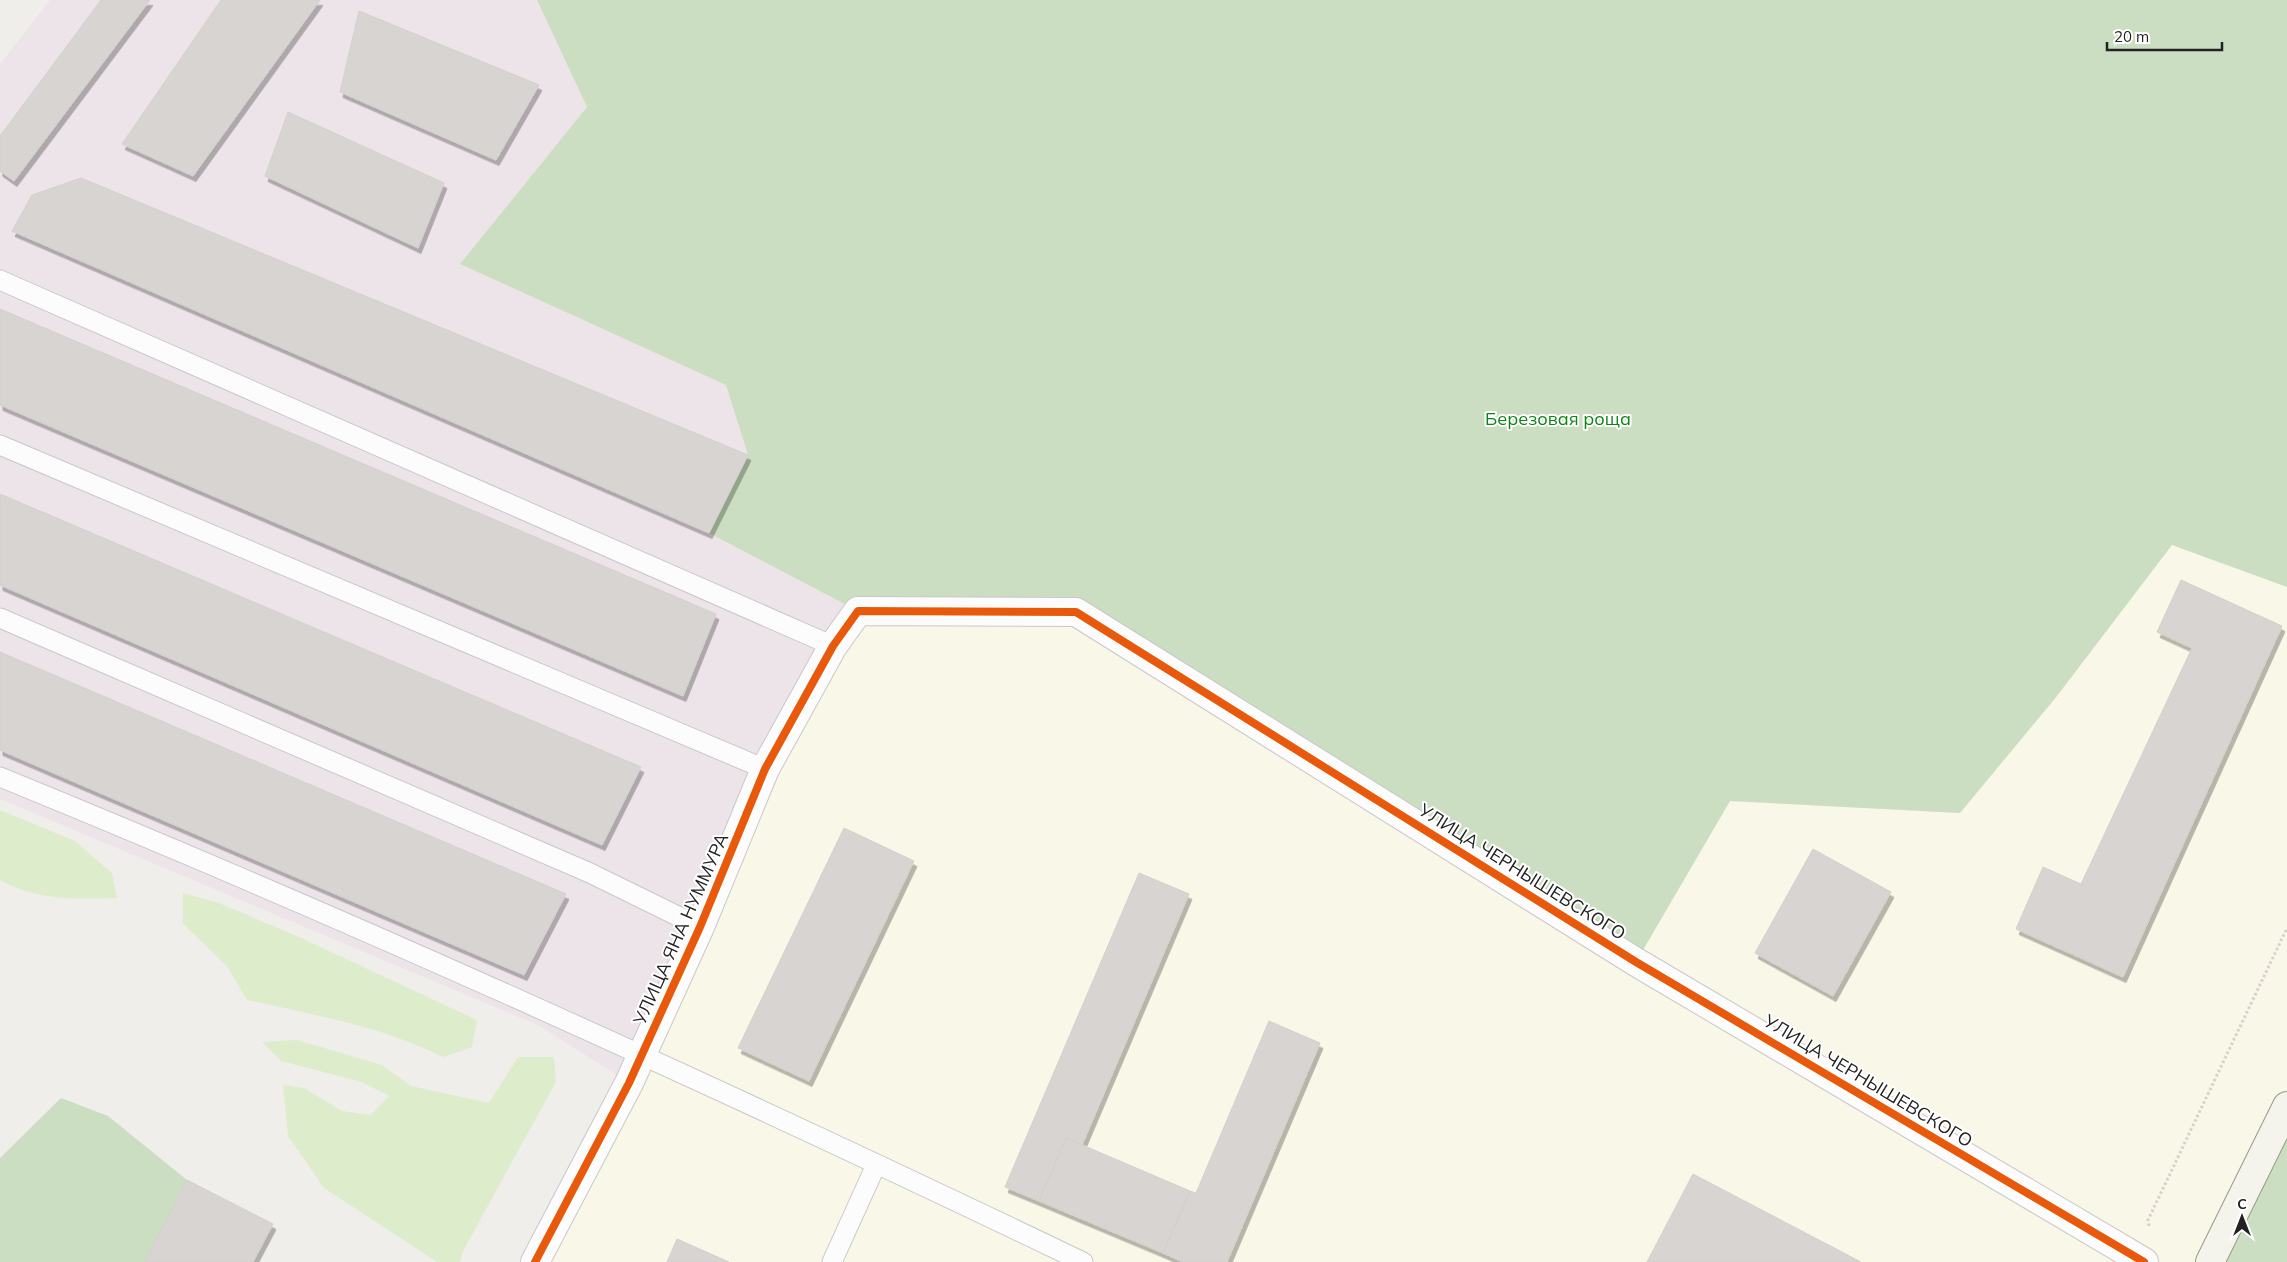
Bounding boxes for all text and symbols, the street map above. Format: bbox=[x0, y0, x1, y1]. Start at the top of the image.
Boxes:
scale bar bbox=[2107, 20, 2222, 52]
text: 20 m bbox=[2114, 27, 2149, 46]
park label: Березовая роща bbox=[1485, 407, 1631, 430]
street label: УЛИЦА ЧЕРНЫШЕВСКОГО bbox=[1414, 798, 1630, 945]
street label: УЛИЦА ЯНА НУММУРА bbox=[627, 829, 733, 1029]
street label: УЛИЦА ЧЕРНЫШЕВСКОГО bbox=[1759, 1008, 1977, 1152]
north arrow bbox=[2217, 1192, 2267, 1242]
text: С bbox=[2237, 1195, 2247, 1213]

